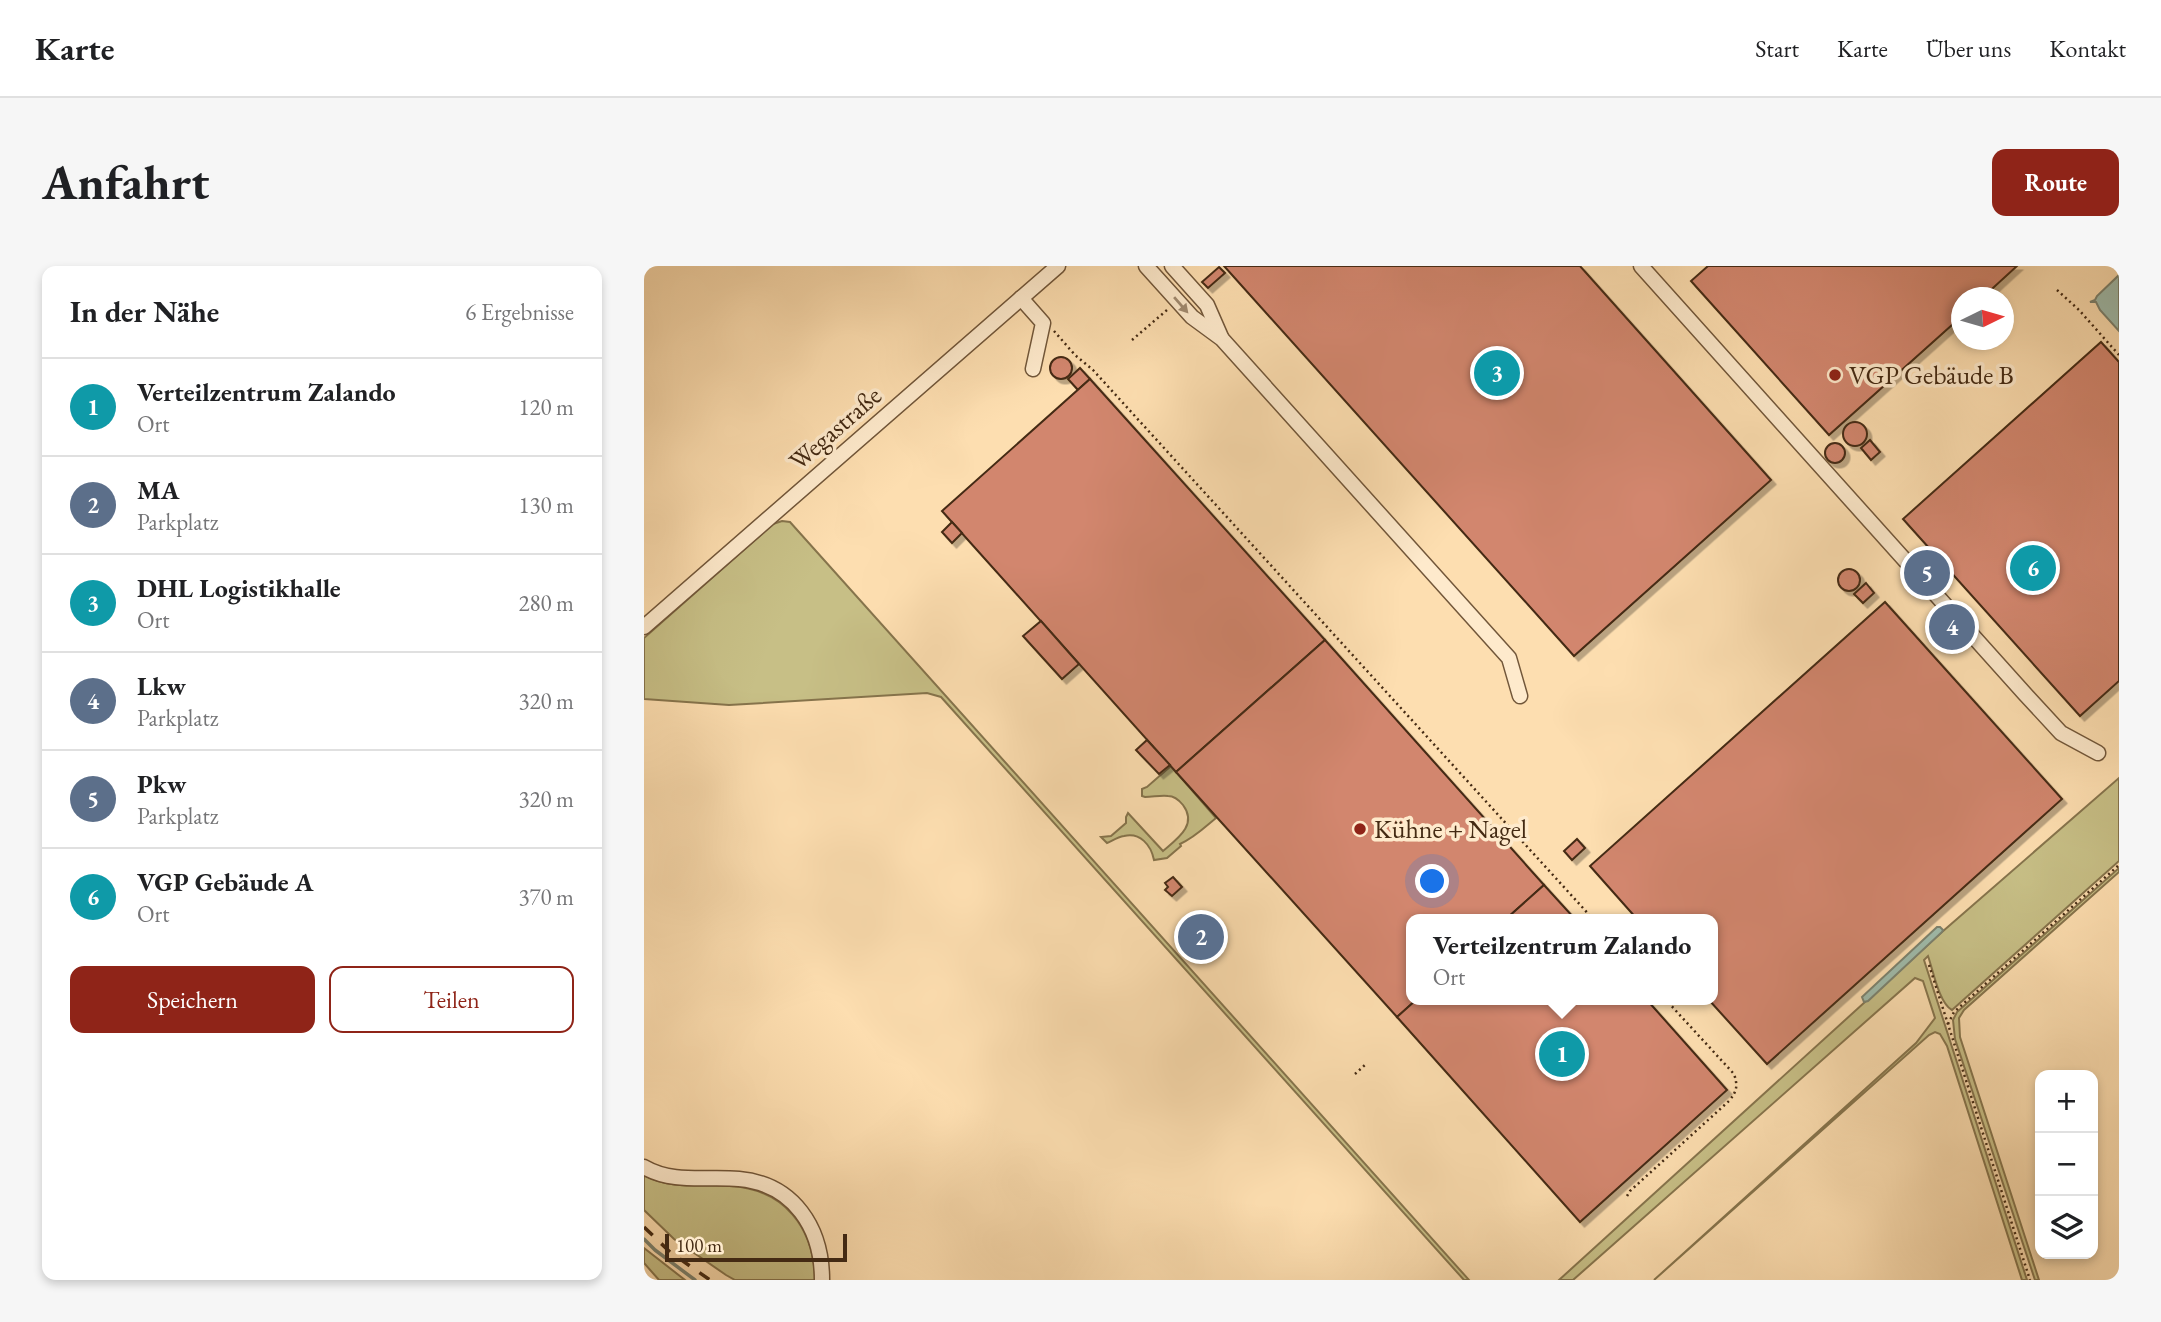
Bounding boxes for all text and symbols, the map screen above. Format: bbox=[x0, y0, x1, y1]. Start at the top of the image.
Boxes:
text: Karte bbox=[35, 27, 114, 70]
text: Start bbox=[1755, 33, 1799, 64]
text: Karte bbox=[1837, 33, 1888, 64]
text: Über uns bbox=[1926, 33, 2011, 64]
text: Kontakt bbox=[2049, 33, 2126, 64]
button: Route bbox=[1992, 149, 2119, 216]
text: Anfahrt bbox=[42, 150, 209, 214]
north arrow bbox=[1951, 287, 2014, 350]
text: In der Nähe bbox=[70, 292, 219, 331]
text: 6 Ergebnisse bbox=[465, 297, 574, 327]
one-way arrow bbox=[1173, 297, 1188, 314]
pin: 3 bbox=[1474, 347, 1520, 399]
place label: VGP Gebäude B bbox=[1849, 358, 2014, 392]
marker: VGP Gebäude B bbox=[1827, 367, 1843, 383]
text: Verteilzentrum Zalando bbox=[137, 375, 396, 409]
street label: Wegastraße bbox=[782, 378, 888, 478]
text: 1 bbox=[87, 392, 99, 422]
text: 120 m bbox=[518, 392, 574, 422]
text: Ort bbox=[137, 409, 169, 439]
text: MA bbox=[137, 473, 180, 507]
text: 2 bbox=[87, 490, 99, 520]
text: 130 m bbox=[518, 490, 574, 520]
text: Parkplatz bbox=[137, 507, 218, 537]
pin: 6 bbox=[2010, 542, 2056, 594]
pin: 5 bbox=[1904, 547, 1950, 599]
text: DHL Logistikhalle bbox=[137, 571, 341, 605]
text: 3 bbox=[87, 588, 99, 618]
text: 280 m bbox=[518, 588, 574, 618]
pin: 4 bbox=[1929, 601, 1975, 653]
text: Ort bbox=[137, 605, 169, 635]
text: Lkw bbox=[137, 669, 186, 703]
text: 4 bbox=[87, 686, 99, 716]
text: 320 m bbox=[518, 686, 574, 716]
text: Parkplatz bbox=[137, 703, 218, 733]
text: Pkw bbox=[137, 767, 187, 801]
text: 5 bbox=[87, 784, 99, 814]
text: 320 m bbox=[518, 784, 574, 814]
text: Parkplatz bbox=[137, 801, 218, 831]
place label: Kühne + Nagel bbox=[1374, 812, 1527, 846]
marker: Kühne + Nagel bbox=[1352, 821, 1368, 837]
your location bbox=[1415, 864, 1449, 898]
text: VGP Gebäude A bbox=[137, 865, 313, 899]
text: 6 bbox=[87, 882, 99, 912]
text: 370 m bbox=[518, 882, 574, 912]
text: Ort bbox=[137, 899, 169, 929]
pin: 2 bbox=[1178, 911, 1224, 963]
popup bbox=[1406, 914, 1718, 1005]
text: Verteilzentrum Zalando bbox=[1433, 928, 1691, 962]
text: Ort bbox=[1433, 962, 1465, 992]
button: Speichern bbox=[70, 966, 315, 1033]
button: Teilen bbox=[329, 966, 574, 1033]
pin: 1 bbox=[1539, 1028, 1585, 1080]
map controls bbox=[2035, 1070, 2098, 1259]
button: + bbox=[2035, 1070, 2098, 1133]
button: − bbox=[2035, 1133, 2098, 1196]
button: layers bbox=[2035, 1196, 2098, 1259]
scale bar bbox=[665, 1231, 847, 1263]
text: 100 m bbox=[676, 1233, 722, 1258]

